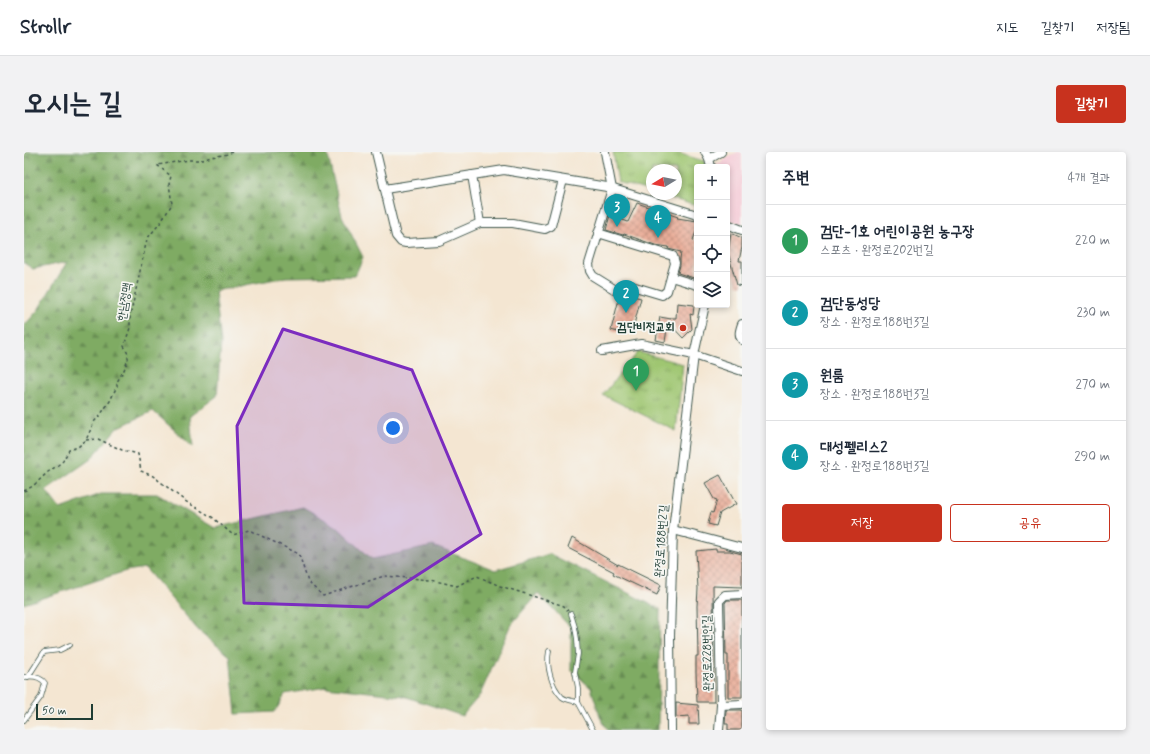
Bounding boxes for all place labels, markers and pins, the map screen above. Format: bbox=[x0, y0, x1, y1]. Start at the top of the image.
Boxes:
pin: 3 bbox=[604, 194, 630, 227]
pin: 4 bbox=[645, 205, 671, 238]
pin: 2 bbox=[613, 280, 639, 313]
place label: 검단비전교회 bbox=[617, 320, 675, 336]
marker: 검단비전교회 bbox=[678, 323, 688, 333]
pin: 1 bbox=[623, 358, 649, 391]

